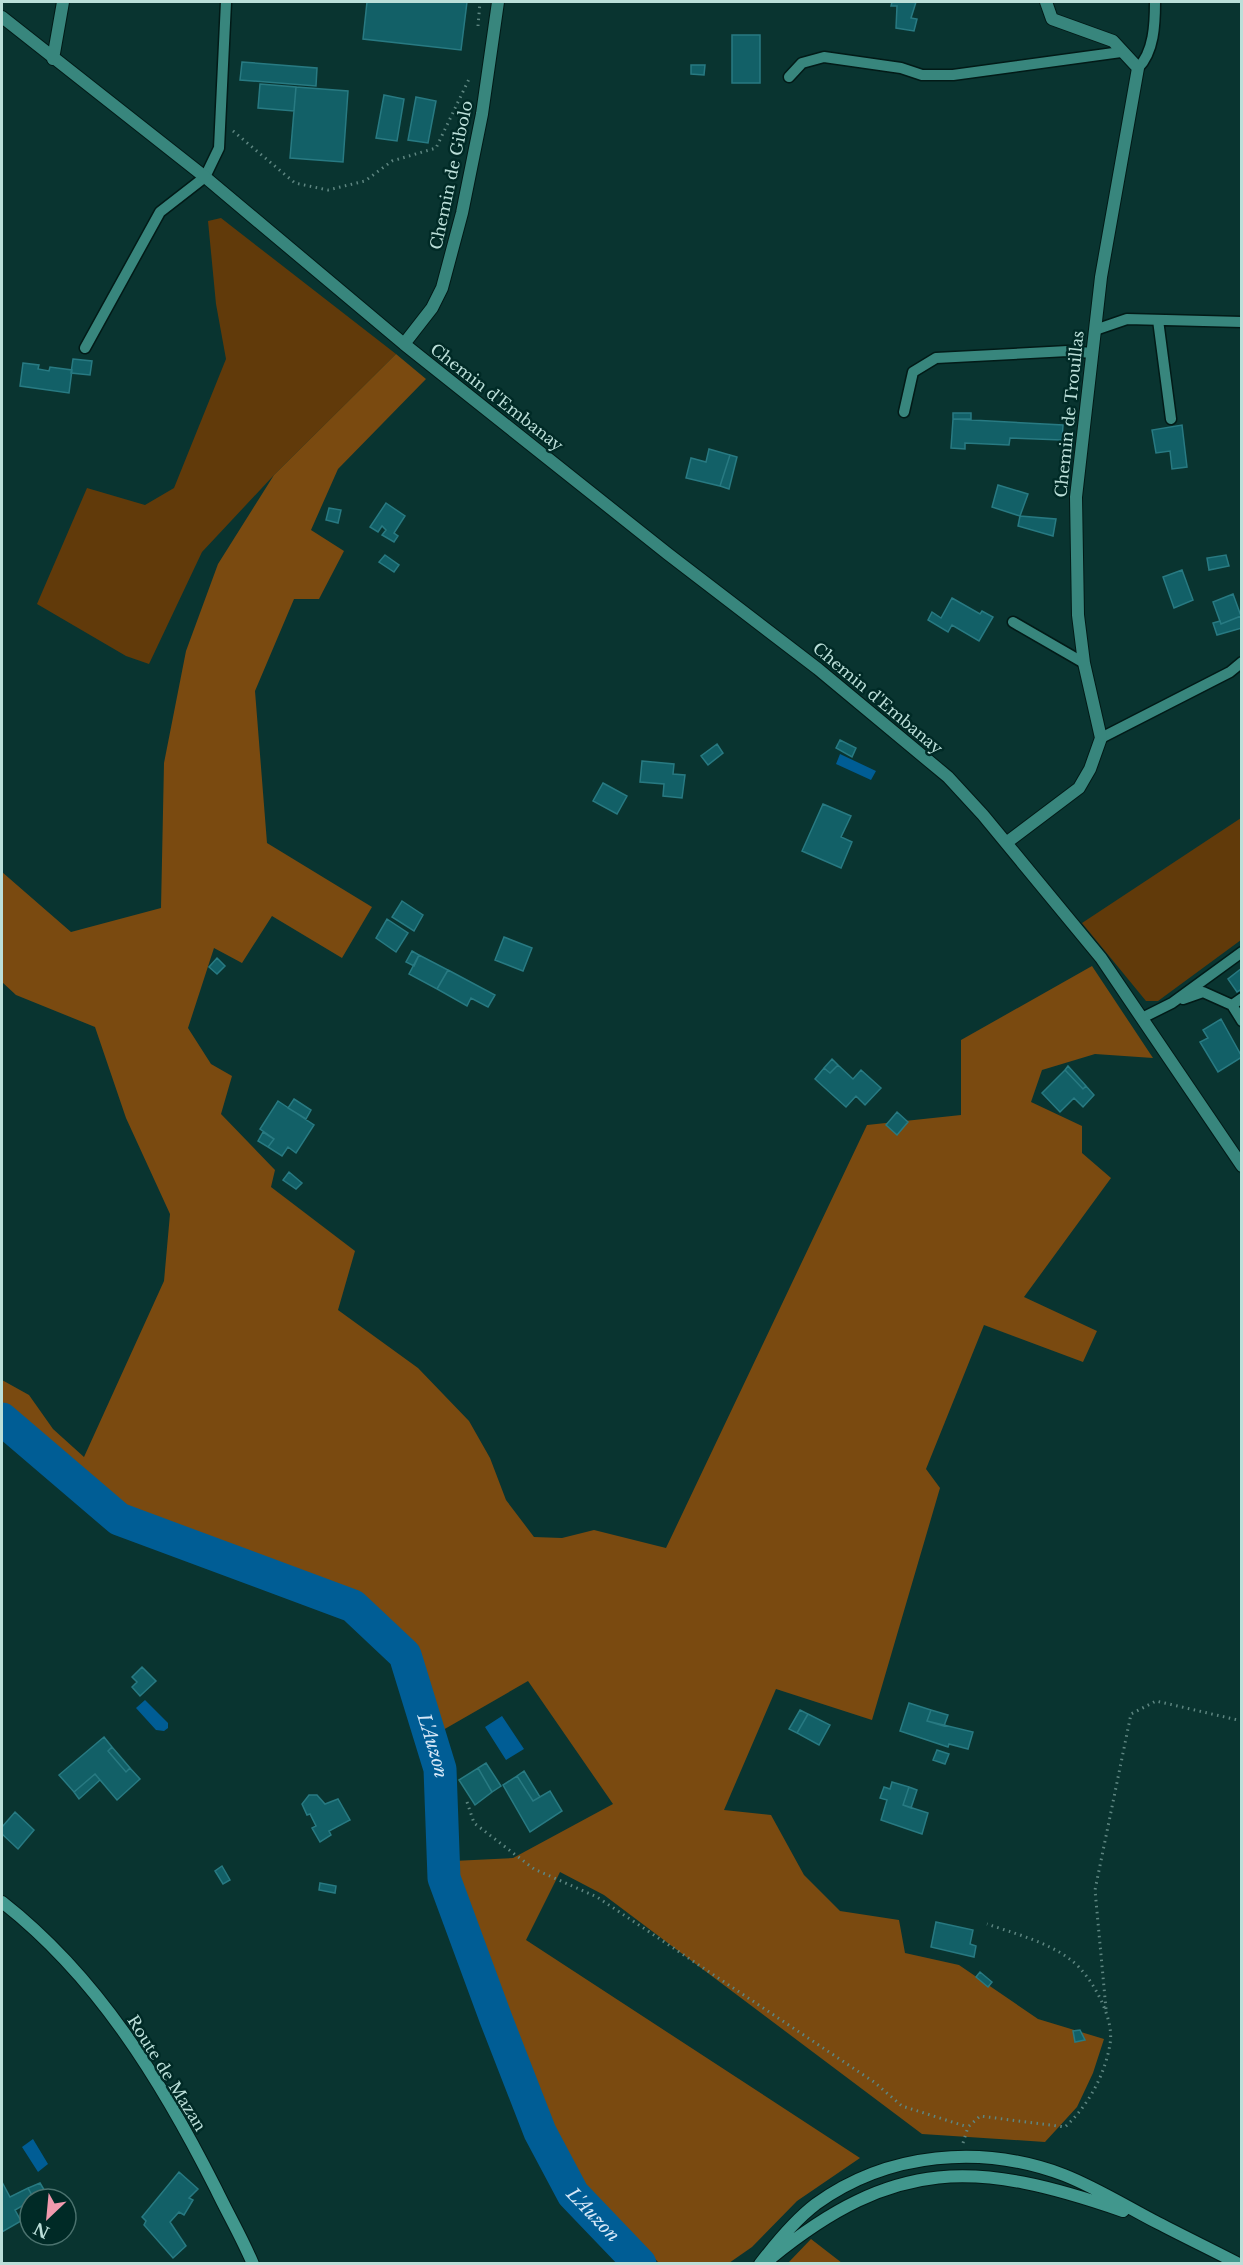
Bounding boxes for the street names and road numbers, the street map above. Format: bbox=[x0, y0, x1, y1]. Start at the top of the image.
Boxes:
street label: Chemin de Gibolo bbox=[425, 99, 477, 251]
street label: Chemin de Trouillas bbox=[1050, 330, 1088, 498]
street label: Chemin d'Embanay bbox=[426, 339, 568, 456]
street label: Chemin d'Embanay bbox=[809, 638, 948, 759]
street label: Route de Mazan bbox=[123, 2011, 211, 2135]

